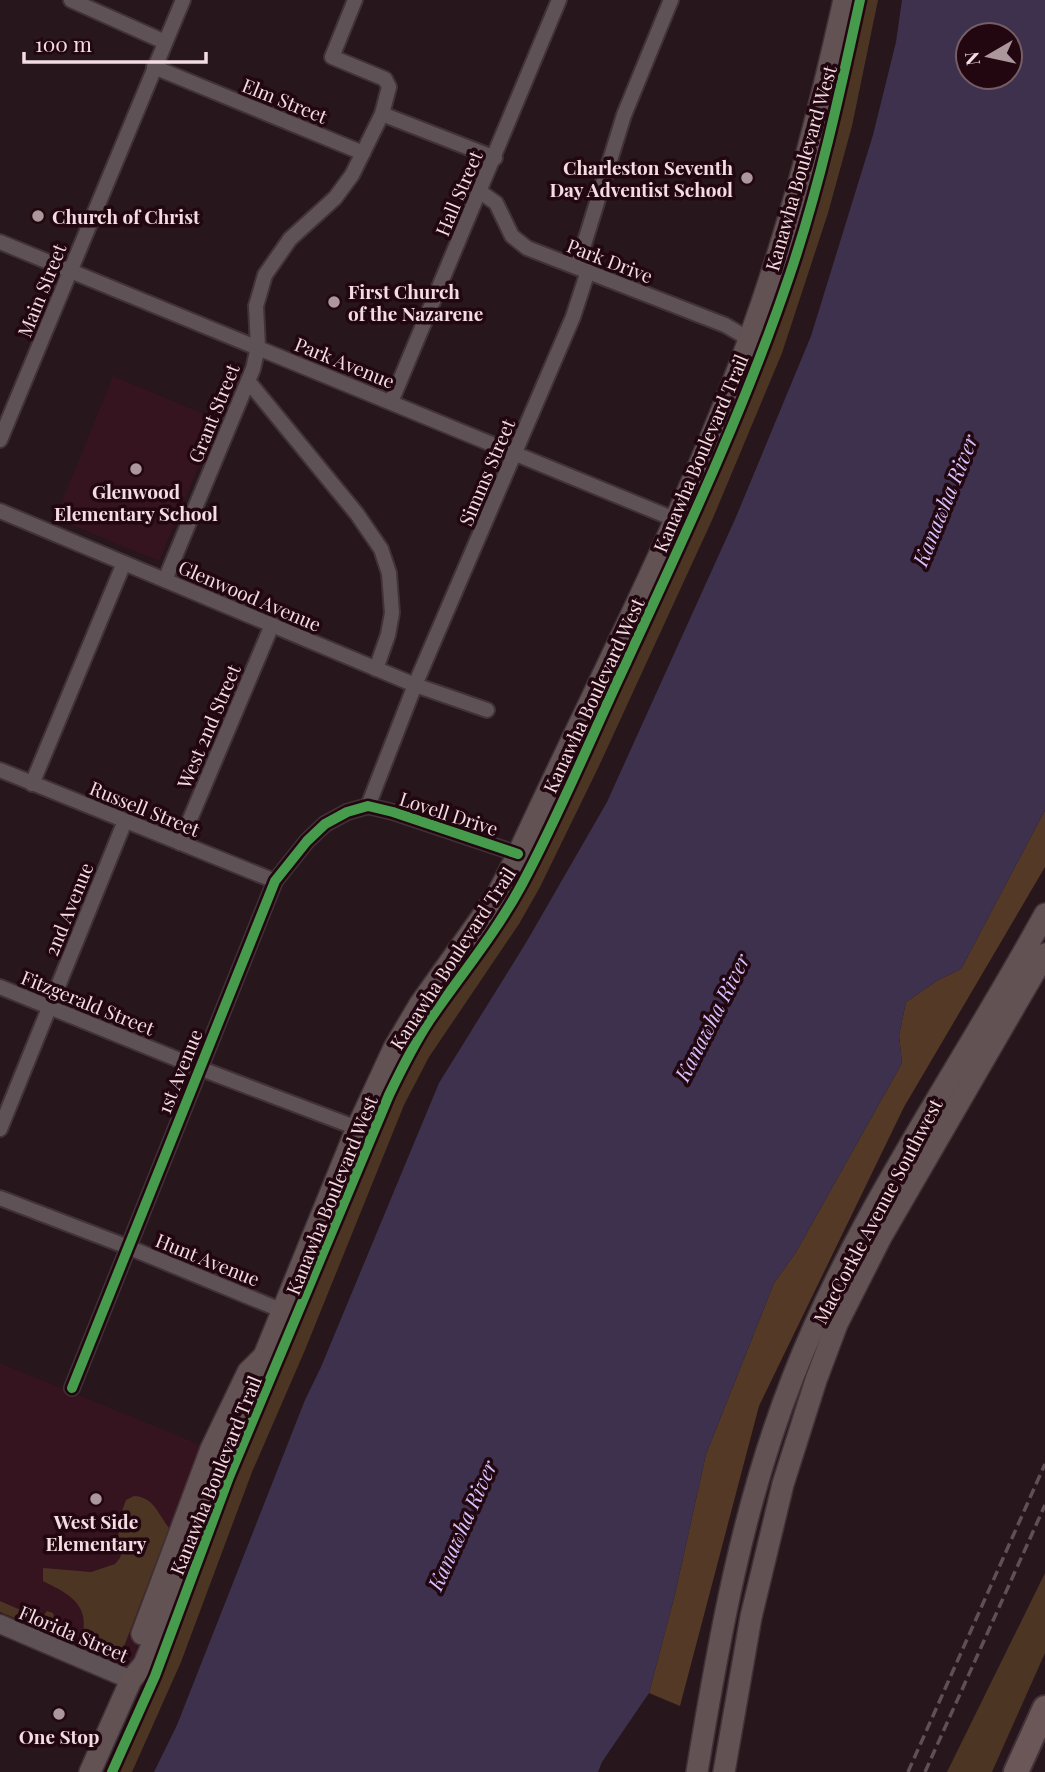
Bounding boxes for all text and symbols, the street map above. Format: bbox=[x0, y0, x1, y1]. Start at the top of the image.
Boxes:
scale bar bbox=[24, 21, 206, 65]
north arrow bbox=[954, 21, 1024, 91]
text: 100 m bbox=[35, 29, 92, 57]
text: N bbox=[957, 50, 985, 68]
street label: Kanawha Boulevard West bbox=[758, 62, 842, 274]
street label: Elm Street bbox=[239, 71, 332, 129]
street label: Hall Street bbox=[428, 146, 488, 240]
place label: Charleston Seventh Day Adventist School bbox=[549, 154, 733, 202]
marker: Charleston Seventh Day Adventist School bbox=[739, 170, 755, 186]
place label: Church of Christ bbox=[52, 203, 200, 229]
marker: Church of Christ bbox=[30, 208, 46, 224]
street label: Park Drive bbox=[563, 232, 657, 288]
street label: Main Street bbox=[10, 239, 72, 341]
place label: First Church of the Nazarene bbox=[348, 278, 483, 326]
marker: First Church of the Nazarene bbox=[326, 294, 342, 310]
street label: Park Avenue bbox=[291, 330, 399, 394]
street label: Kanawha Boulevard Trail bbox=[646, 349, 754, 556]
street label: Grant Street bbox=[181, 359, 245, 466]
street label: Simms Street bbox=[452, 414, 520, 529]
water label: Kanawha River bbox=[905, 429, 983, 571]
marker: Glenwood Elementary School bbox=[128, 461, 144, 477]
place label: Glenwood Elementary School bbox=[54, 478, 218, 526]
street label: Glenwood Avenue bbox=[175, 553, 325, 637]
street label: Kanawha Boulevard West bbox=[536, 593, 650, 797]
street label: West 2nd Street bbox=[170, 660, 246, 793]
street label: Russell Street bbox=[86, 774, 204, 842]
street label: Lovell Drive bbox=[396, 785, 502, 841]
street label: 2nd Avenue bbox=[38, 859, 98, 959]
street label: Kanawha Boulevard Trail bbox=[383, 861, 521, 1054]
water label: Kanawha River bbox=[666, 948, 756, 1086]
street label: Fitzgerald Street bbox=[18, 963, 159, 1041]
street label: 1st Avenue bbox=[150, 1025, 208, 1117]
street label: Kanawha Boulevard West bbox=[279, 1091, 383, 1298]
street label: MacCorkle Avenue Southwest bbox=[806, 1094, 948, 1328]
street label: Hunt Avenue bbox=[152, 1226, 264, 1292]
street label: Kanawha Boulevard Trail bbox=[163, 1371, 267, 1578]
water label: Kanawha River bbox=[419, 1455, 503, 1595]
marker: West Side Elementary bbox=[88, 1491, 104, 1507]
place label: West Side Elementary bbox=[46, 1508, 147, 1556]
street label: Florida Street bbox=[15, 1598, 133, 1668]
marker: One Stop bbox=[51, 1706, 67, 1722]
place label: One Stop bbox=[19, 1723, 99, 1749]

